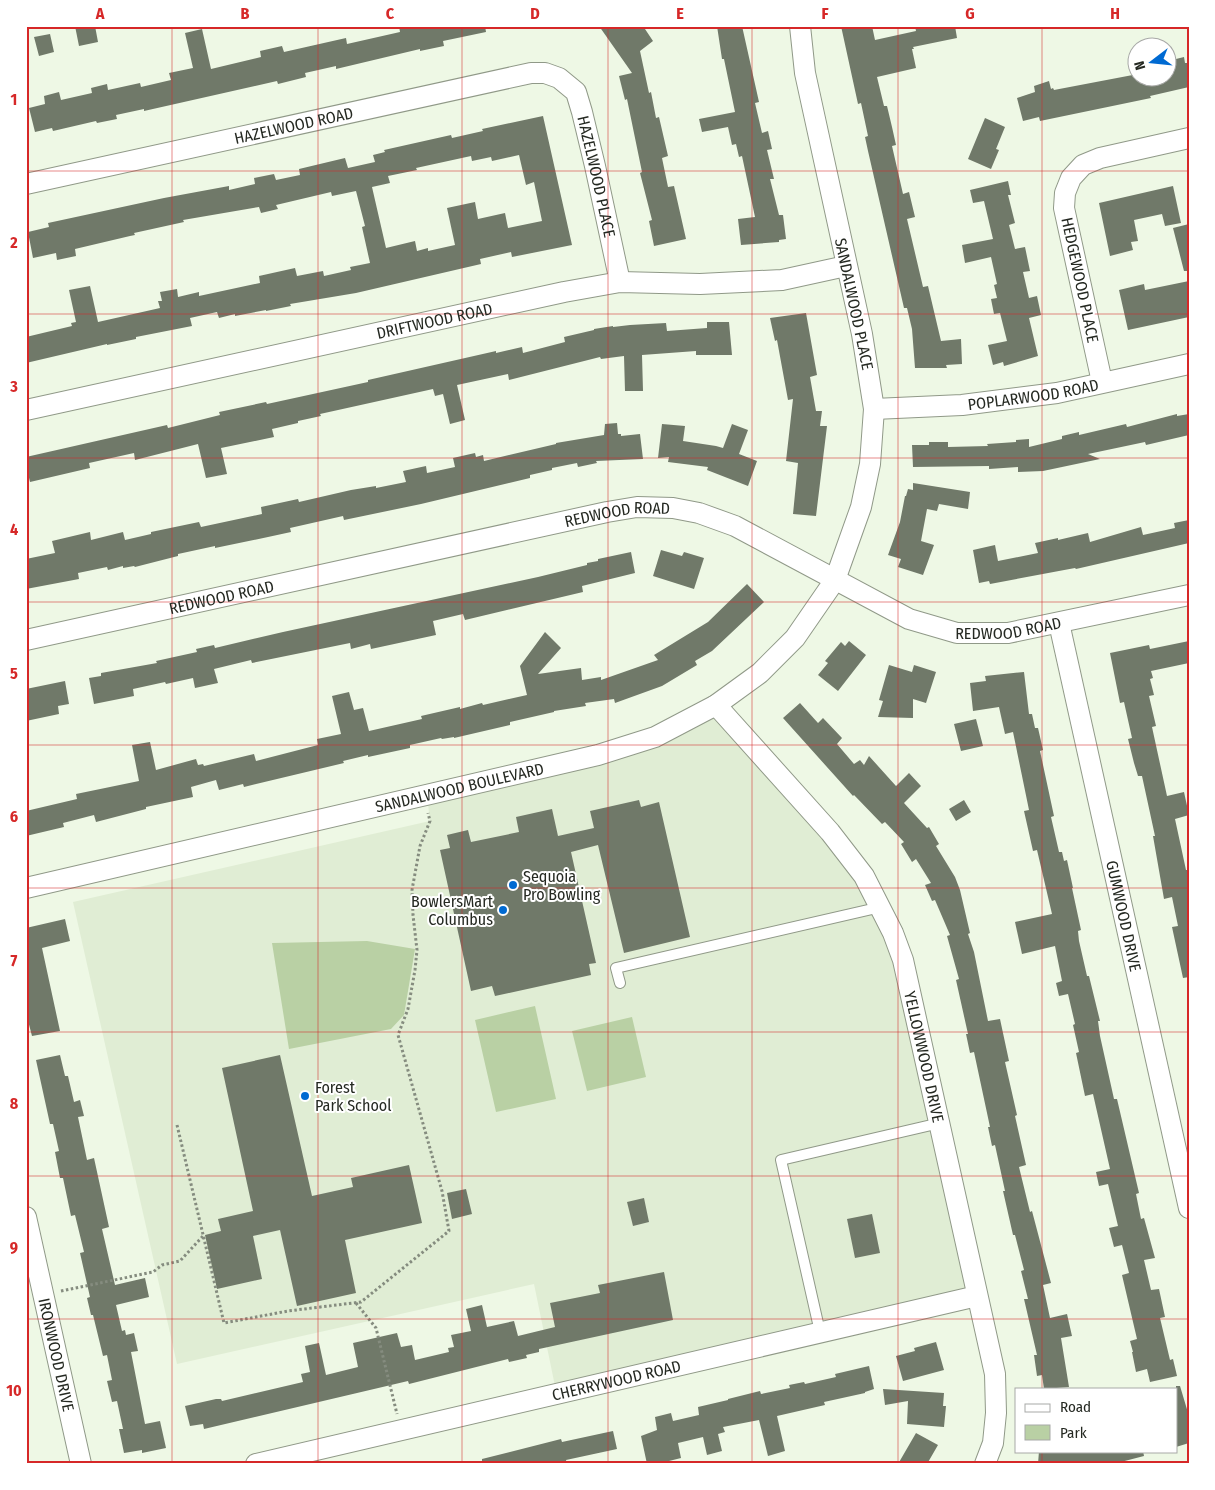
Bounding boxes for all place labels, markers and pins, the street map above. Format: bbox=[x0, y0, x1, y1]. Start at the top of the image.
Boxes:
place label: Sequoia Pro Bowling bbox=[523, 867, 601, 904]
marker: Sequoia Pro Bowling bbox=[507, 879, 519, 891]
place label: BowlersMart Columbus bbox=[411, 892, 494, 929]
marker: BowlersMart Columbus bbox=[497, 904, 509, 916]
place label: Forest Park School bbox=[315, 1078, 391, 1115]
marker: Forest Park School bbox=[299, 1090, 311, 1102]

